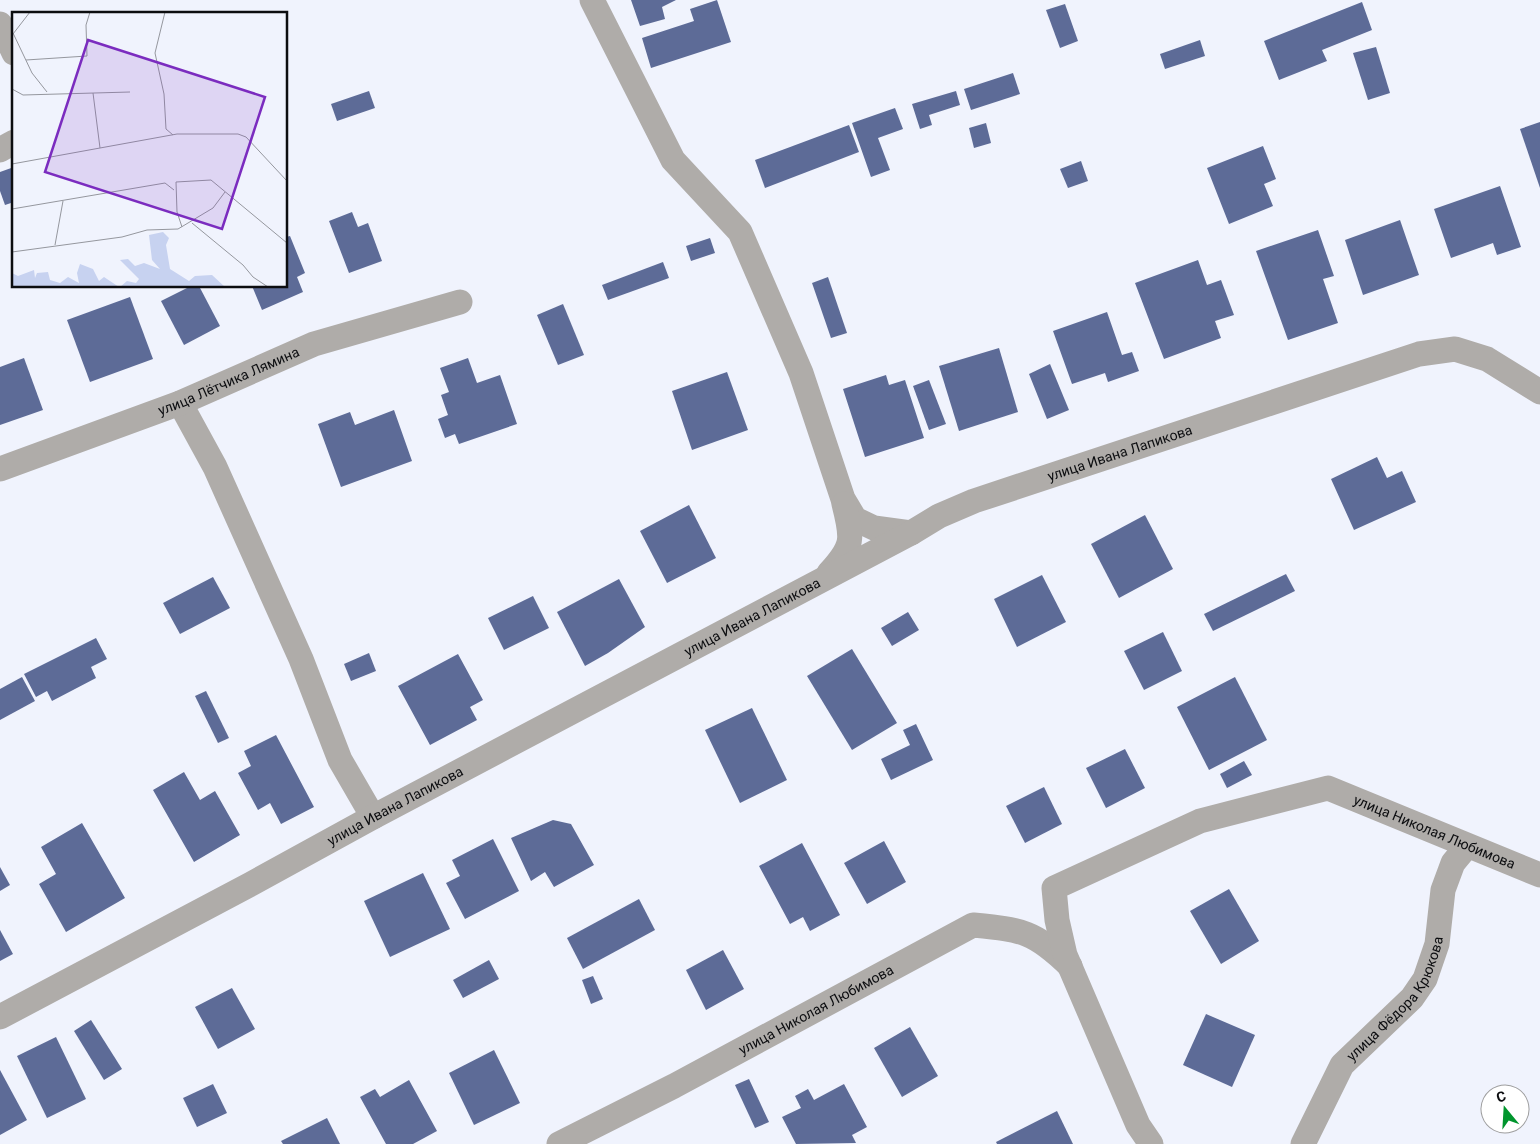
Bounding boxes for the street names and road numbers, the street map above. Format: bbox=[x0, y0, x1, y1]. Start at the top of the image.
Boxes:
street label: улица Лётчика Лямина bbox=[156, 344, 302, 418]
street label: улица Ивана Лапикова bbox=[1045, 421, 1194, 484]
street label: улица Ивана Лапикова bbox=[681, 574, 823, 659]
street label: улица Ивана Лапикова bbox=[324, 763, 466, 849]
street label: улица Николая Любимова bbox=[1351, 791, 1518, 872]
street label: улица Фёдора Крюкова bbox=[1343, 936, 1446, 1064]
street label: улица Николая Любимова bbox=[736, 961, 896, 1058]

